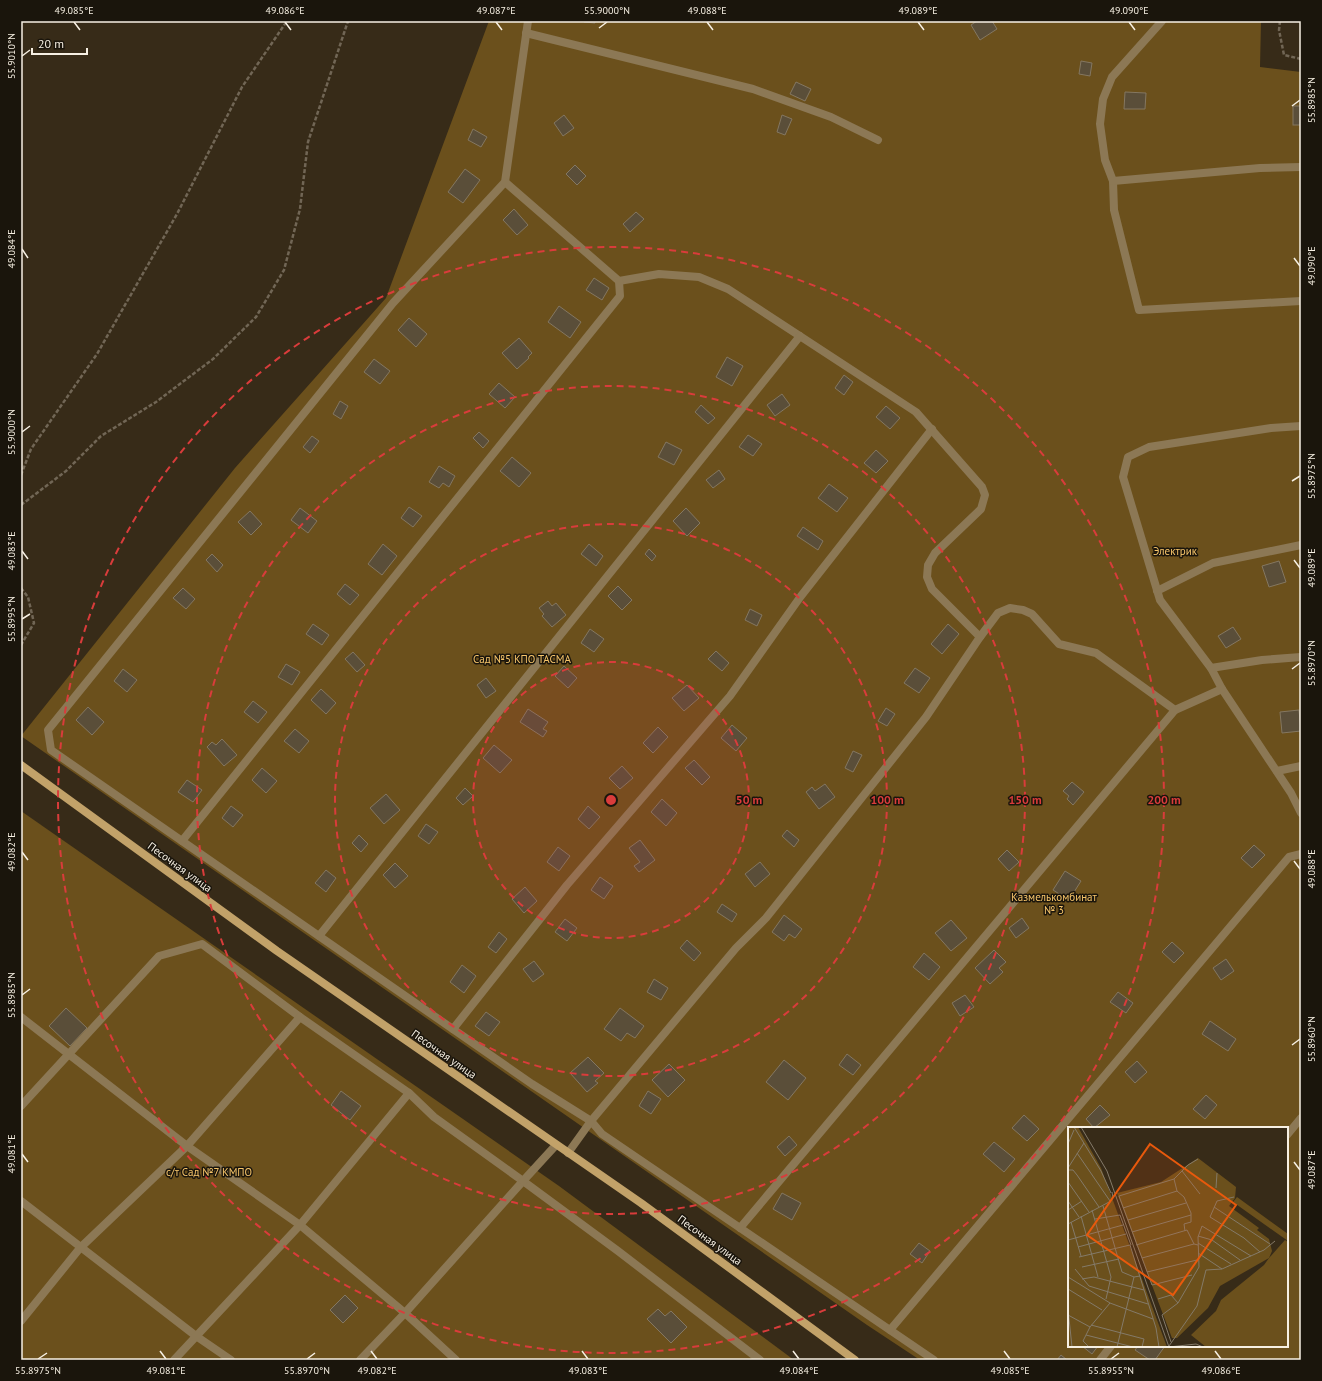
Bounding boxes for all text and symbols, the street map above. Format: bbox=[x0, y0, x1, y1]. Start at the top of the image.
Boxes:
text: 49.085°E bbox=[55, 4, 94, 17]
text: 49.086°E bbox=[266, 4, 305, 17]
text: 49.087°E bbox=[477, 4, 516, 17]
text: 55.9000°N bbox=[584, 4, 630, 17]
text: 49.088°E bbox=[688, 4, 727, 17]
text: 49.089°E bbox=[899, 4, 938, 17]
text: 49.090°E bbox=[1110, 4, 1149, 17]
scale bar bbox=[32, 30, 87, 56]
text: 55.9010°N bbox=[5, 33, 18, 79]
text: 20 m bbox=[38, 36, 64, 51]
text: 55.8985°N bbox=[1305, 77, 1318, 123]
text: 49.084°E bbox=[5, 230, 18, 269]
text: 49.090°E bbox=[1305, 247, 1318, 286]
text: 55.9000°N bbox=[5, 409, 18, 455]
text: 55.8975°N bbox=[1305, 453, 1318, 499]
text: 49.083°E bbox=[5, 532, 18, 571]
park label: Электрик bbox=[1153, 544, 1198, 558]
text: 49.089°E bbox=[1305, 549, 1318, 588]
text: 55.8995°N bbox=[5, 596, 18, 642]
text: 55.8970°N bbox=[1305, 640, 1318, 686]
park label: Сад №5 КПО ТАСМА bbox=[473, 652, 571, 666]
text: 50 m bbox=[736, 792, 762, 807]
text: 100 m bbox=[870, 792, 904, 807]
text: 150 m bbox=[1008, 792, 1042, 807]
text: 200 m bbox=[1147, 792, 1181, 807]
centre of rings bbox=[604, 793, 618, 807]
text: 49.082°E bbox=[5, 833, 18, 872]
street label: Песочная улица bbox=[145, 839, 215, 895]
text: 49.088°E bbox=[1305, 850, 1318, 889]
park label: Казмелькомбинат № 3 bbox=[1011, 890, 1098, 917]
text: 55.8985°N bbox=[5, 972, 18, 1018]
text: 55.8960°N bbox=[1305, 1016, 1318, 1062]
street label: Песочная улица bbox=[409, 1026, 479, 1082]
inset map bbox=[1068, 1127, 1288, 1347]
text: 49.081°E bbox=[5, 1135, 18, 1174]
text: 49.087°E bbox=[1305, 1151, 1318, 1190]
park label: с/т Сад №7 КМПО bbox=[166, 1165, 252, 1179]
street label: Песочная улица bbox=[675, 1212, 745, 1268]
text: 55.8975°N bbox=[15, 1364, 61, 1377]
text: 49.081°E bbox=[147, 1364, 186, 1377]
text: 55.8970°N bbox=[284, 1364, 330, 1377]
text: 49.082°E bbox=[358, 1364, 397, 1377]
text: 49.083°E bbox=[569, 1364, 608, 1377]
text: 49.084°E bbox=[780, 1364, 819, 1377]
text: 49.085°E bbox=[991, 1364, 1030, 1377]
text: 55.8955°N bbox=[1088, 1364, 1134, 1377]
text: 49.086°E bbox=[1202, 1364, 1241, 1377]

